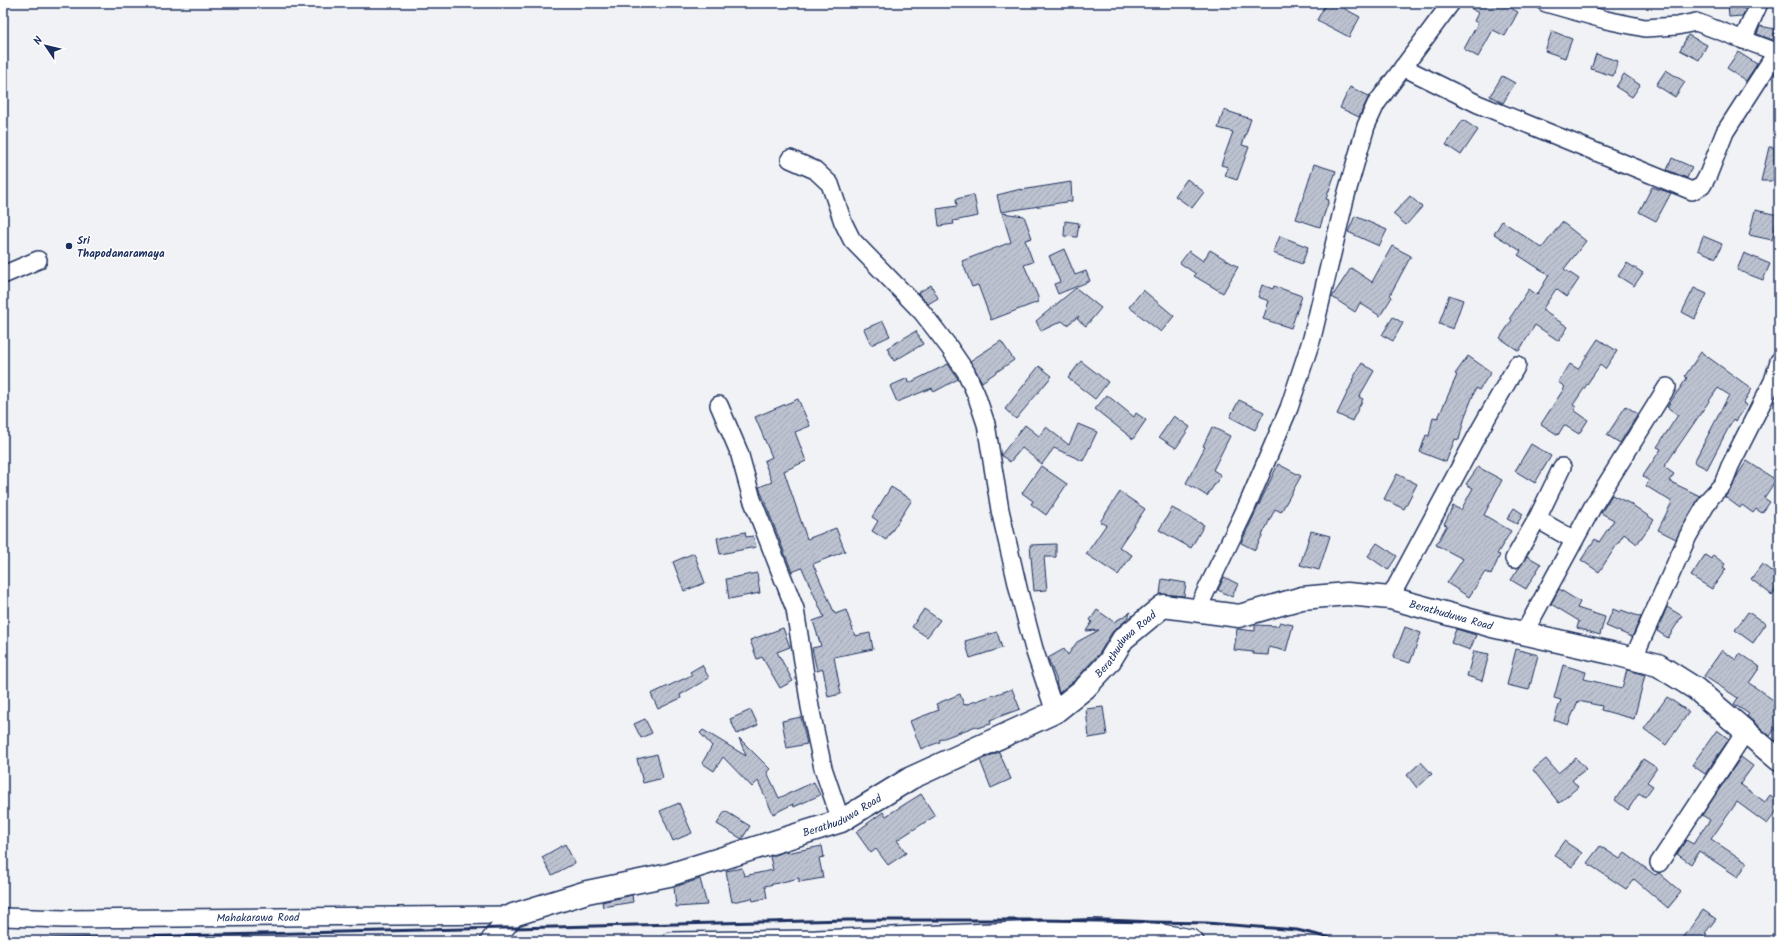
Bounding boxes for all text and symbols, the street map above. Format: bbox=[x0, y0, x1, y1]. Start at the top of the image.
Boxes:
north arrow bbox=[26, 26, 66, 66]
text: N bbox=[29, 33, 48, 49]
place label: Sri Thapodanaramaya bbox=[77, 232, 165, 263]
marker: Sri Thapodanaramaya bbox=[64, 241, 74, 251]
street label: Berathuduwa Road bbox=[1407, 596, 1495, 636]
street label: Berathuduwa Road bbox=[1091, 607, 1161, 682]
street label: Berathuduwa Road bbox=[800, 790, 886, 843]
street label: Mahakarawa Road bbox=[216, 909, 300, 928]

